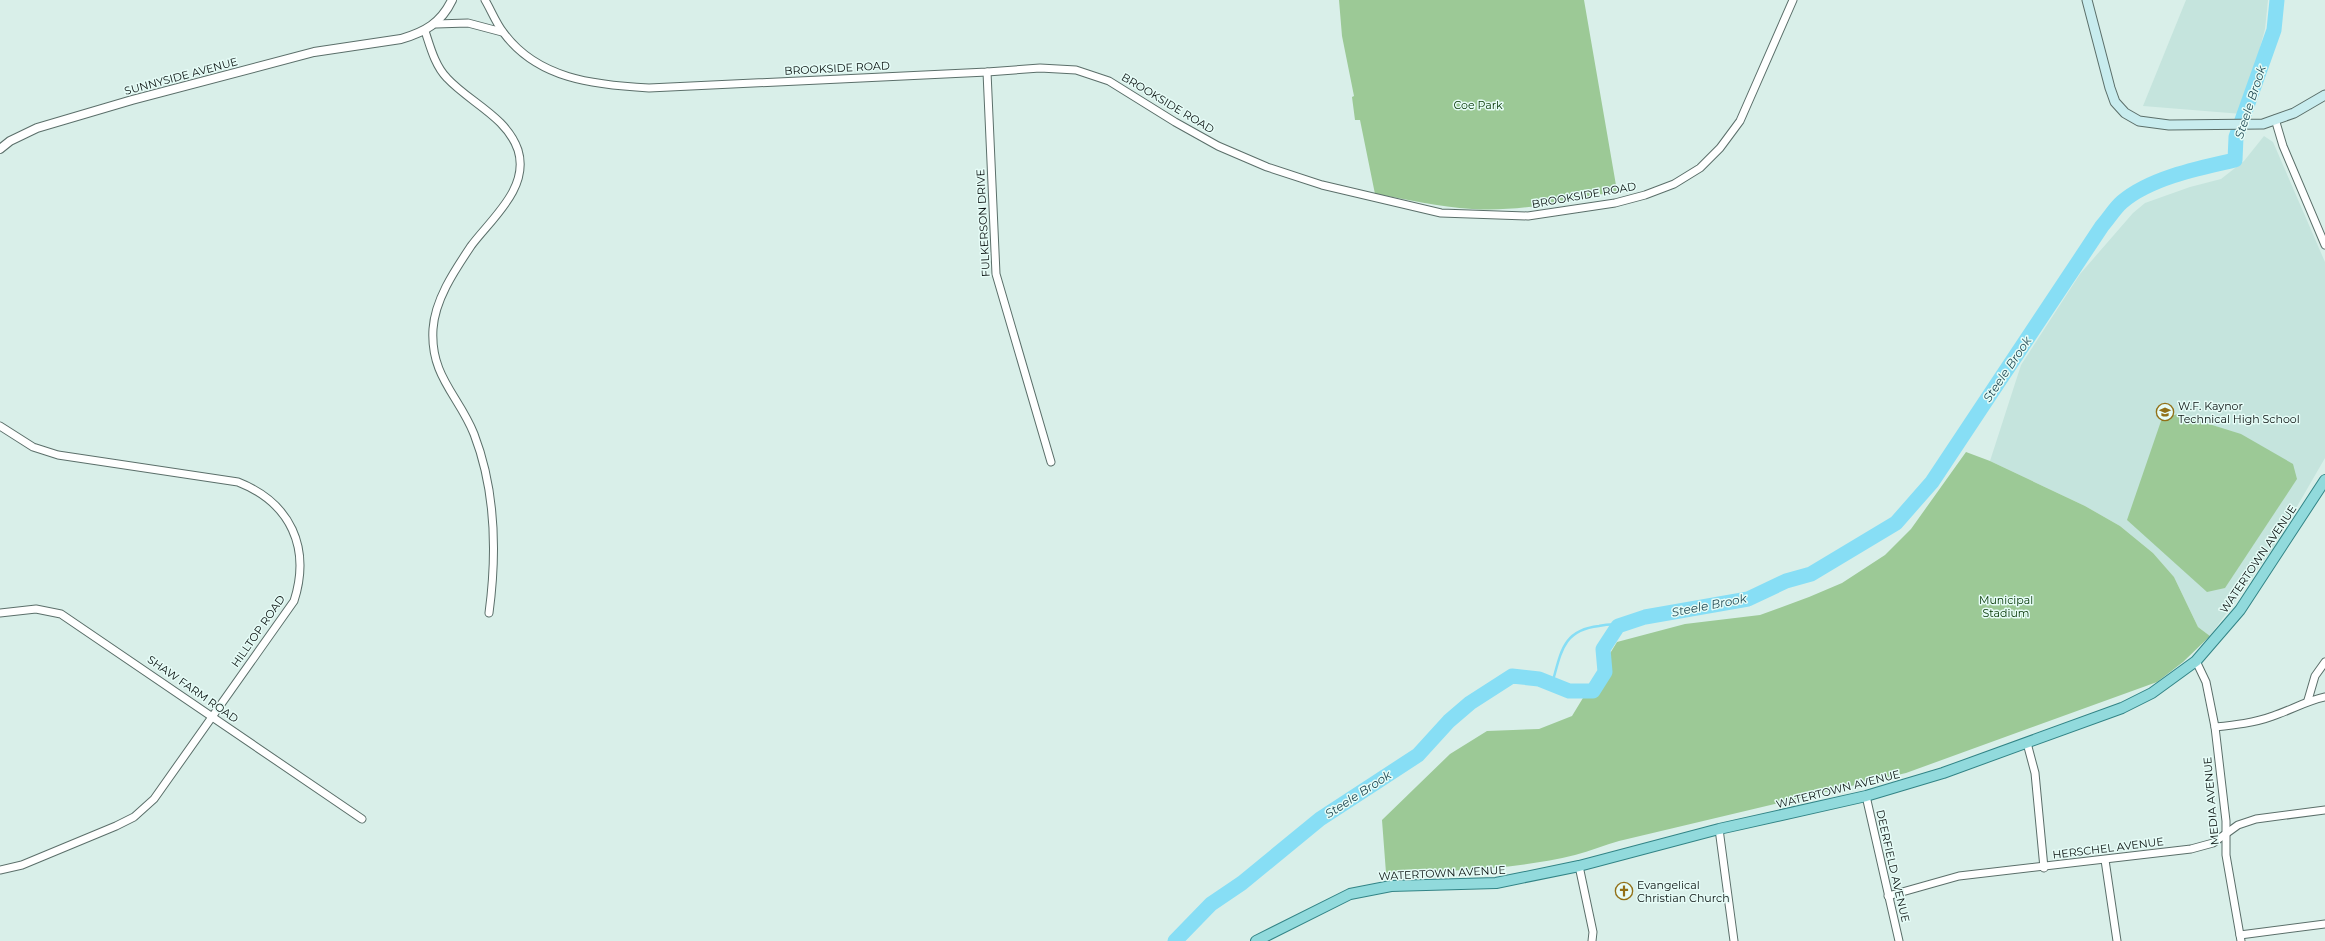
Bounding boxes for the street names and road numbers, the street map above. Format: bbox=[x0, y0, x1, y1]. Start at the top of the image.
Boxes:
street label: SUNNYSIDE AVENUE bbox=[123, 54, 239, 98]
street label: BROOKSIDE ROAD bbox=[784, 58, 890, 78]
street label: BROOKSIDE ROAD bbox=[1119, 70, 1217, 136]
street label: FULKERSON DRIVE bbox=[973, 169, 993, 277]
street label: BROOKSIDE ROAD bbox=[1531, 179, 1637, 211]
street label: WATERTOWN AVENUE bbox=[2217, 502, 2299, 616]
street label: HILLTOP ROAD bbox=[228, 592, 288, 670]
street label: SHAW FARM ROAD bbox=[145, 652, 241, 726]
street label: MEDIA AVENUE bbox=[2200, 756, 2222, 846]
street label: WATERTOWN AVENUE bbox=[1775, 767, 1901, 811]
street label: DEERFIELD AVENUE bbox=[1873, 808, 1913, 924]
street label: HERSCHEL AVENUE bbox=[2052, 834, 2164, 862]
street label: WATERTOWN AVENUE bbox=[1378, 863, 1506, 883]

